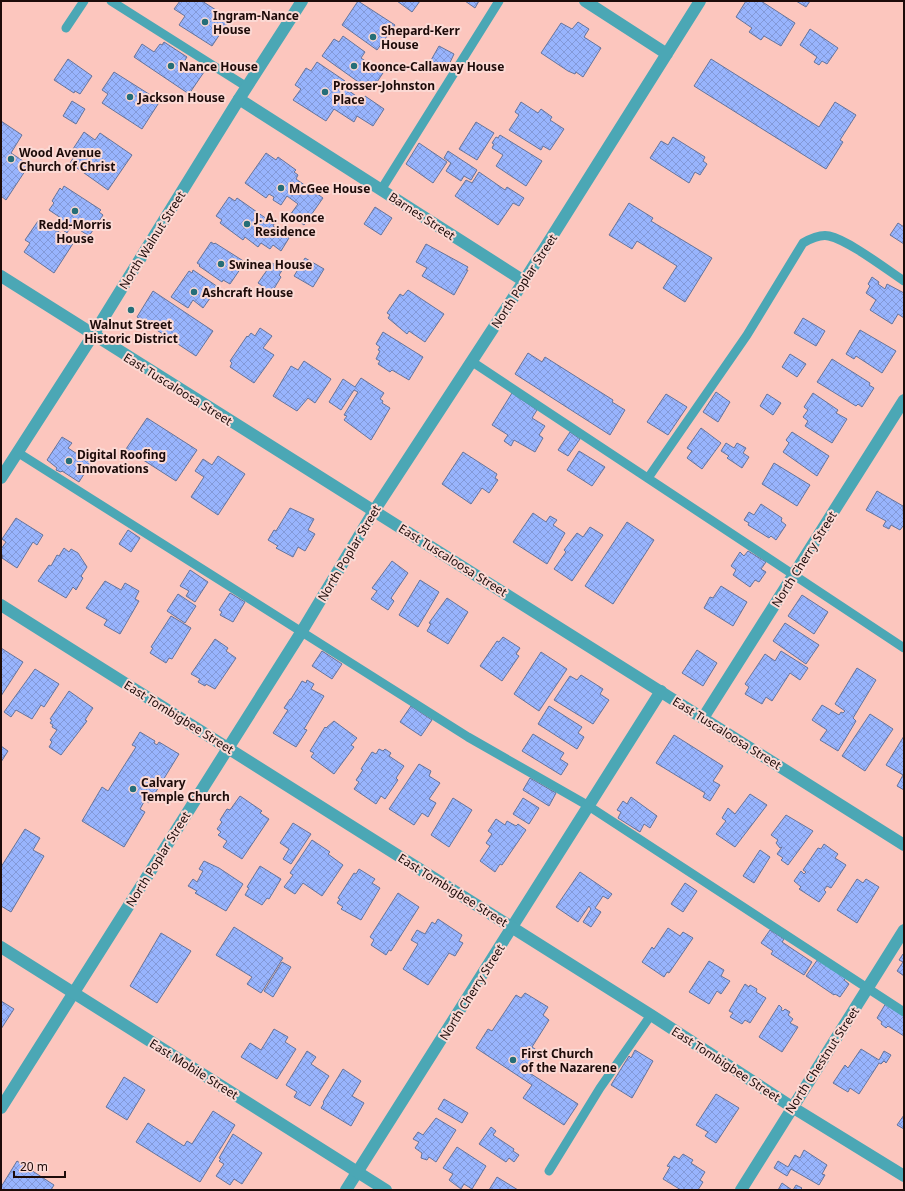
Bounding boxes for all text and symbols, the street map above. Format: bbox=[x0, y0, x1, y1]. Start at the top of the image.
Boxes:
place label: Ingram-Nance House bbox=[213, 7, 299, 38]
marker: Ingram-Nance House bbox=[200, 17, 210, 27]
place label: Shepard-Kerr House bbox=[381, 22, 460, 53]
marker: Shepard-Kerr House bbox=[368, 32, 378, 42]
place label: Nance House bbox=[179, 58, 258, 75]
place label: Koonce-Callaway House bbox=[362, 58, 504, 75]
marker: Nance House bbox=[166, 61, 176, 71]
marker: Koonce-Callaway House bbox=[349, 61, 359, 71]
place label: Prosser-Johnston Place bbox=[333, 77, 435, 108]
marker: Prosser-Johnston Place bbox=[320, 87, 330, 97]
place label: Jackson House bbox=[137, 89, 225, 106]
marker: Jackson House bbox=[125, 92, 135, 102]
place label: Wood Avenue Church of Christ bbox=[19, 144, 116, 175]
marker: Wood Avenue Church of Christ bbox=[6, 154, 16, 164]
place label: McGee House bbox=[289, 180, 370, 197]
marker: McGee House bbox=[276, 183, 286, 193]
street label: North Walnut Street bbox=[115, 187, 189, 292]
street label: Barnes Street bbox=[385, 188, 459, 244]
marker: Redd-Morris House bbox=[70, 206, 80, 216]
place label: J. A. Koonce Residence bbox=[254, 209, 324, 240]
place label: Redd-Morris House bbox=[38, 216, 112, 247]
marker: J. A. Koonce Residence bbox=[242, 219, 252, 229]
street label: North Poplar Street bbox=[487, 230, 561, 332]
place label: Swinea House bbox=[229, 256, 312, 273]
marker: Swinea House bbox=[216, 259, 226, 269]
place label: Ashcraft House bbox=[202, 284, 293, 301]
marker: Ashcraft House bbox=[189, 287, 199, 297]
marker: Walnut Street Historic District bbox=[126, 305, 136, 315]
place label: Walnut Street Historic District bbox=[84, 316, 178, 347]
street label: East Tuscaloosa Street bbox=[120, 349, 236, 430]
place label: Digital Roofing Innovations bbox=[77, 446, 166, 477]
marker: Digital Roofing Innovations bbox=[64, 456, 74, 466]
street label: North Poplar Street bbox=[314, 501, 385, 604]
street label: North Cherry Street bbox=[767, 507, 841, 610]
street label: East Tuscaloosa Street bbox=[395, 520, 511, 601]
street label: East Tombigbee Street bbox=[121, 676, 238, 758]
street label: East Tuscaloosa Street bbox=[669, 693, 785, 774]
place label: Calvary Temple Church bbox=[141, 774, 230, 805]
marker: Calvary Temple Church bbox=[128, 784, 138, 794]
street label: North Poplar Street bbox=[122, 807, 195, 910]
street label: East Tombigbee Street bbox=[395, 849, 512, 931]
street label: North Cherry Street bbox=[435, 940, 509, 1043]
street label: North Chestnut Street bbox=[781, 1003, 863, 1117]
street label: East Tombigbee Street bbox=[668, 1022, 784, 1106]
street label: East Mobile Street bbox=[146, 1035, 242, 1104]
place label: First Church of the Nazarene bbox=[521, 1045, 617, 1076]
marker: First Church of the Nazarene bbox=[508, 1055, 518, 1065]
scale bar bbox=[14, 1153, 65, 1179]
text: 20 m bbox=[20, 1158, 48, 1175]

